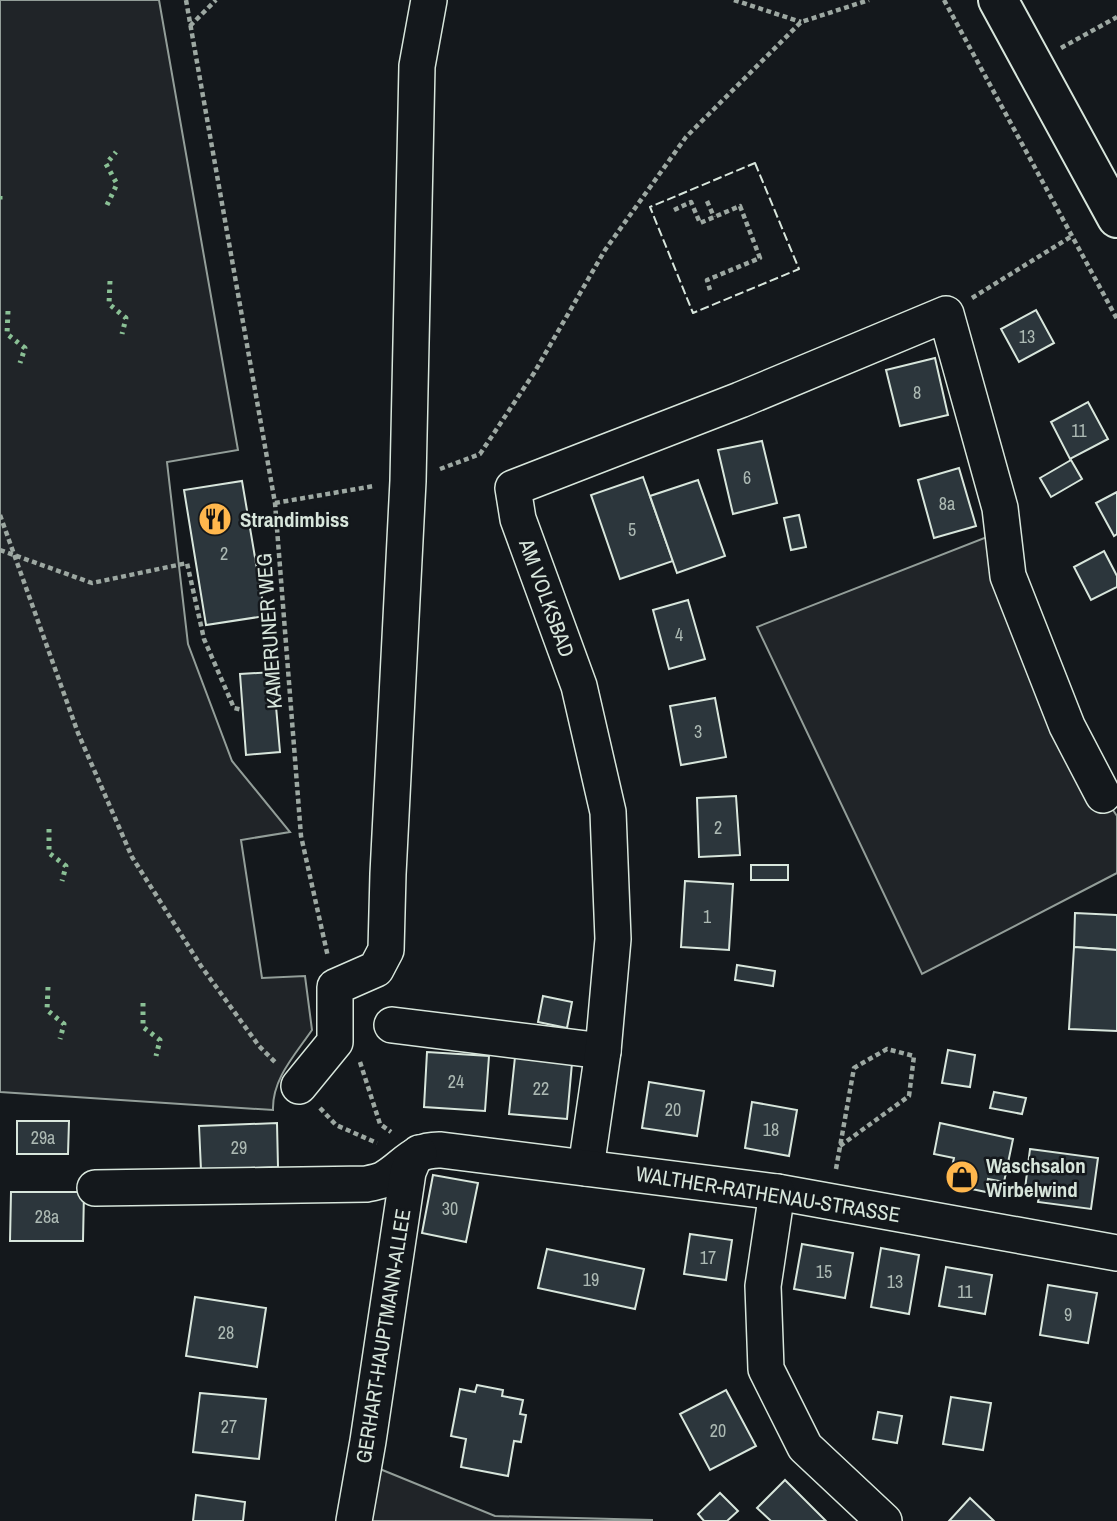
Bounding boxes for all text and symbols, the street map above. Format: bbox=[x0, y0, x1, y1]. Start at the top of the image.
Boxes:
house number: 13 bbox=[1019, 324, 1035, 349]
house number: 8 bbox=[913, 380, 921, 405]
house number: 11 bbox=[1071, 418, 1087, 443]
house number: 6 bbox=[743, 465, 751, 490]
house number: 8a bbox=[939, 491, 955, 516]
restaurant icon: Strandimbiss bbox=[196, 500, 234, 538]
place label: Strandimbiss bbox=[240, 505, 349, 534]
house number: 5 bbox=[628, 517, 636, 542]
street label: AM VOLKSBAD bbox=[512, 534, 582, 661]
house number: 2 bbox=[220, 541, 228, 566]
street label: KAMERUNER WEG bbox=[249, 552, 289, 710]
house number: 4 bbox=[675, 622, 683, 647]
house number: 3 bbox=[694, 719, 702, 744]
house number: 2 bbox=[714, 815, 722, 840]
house number: 1 bbox=[703, 904, 712, 929]
house number: 24 bbox=[448, 1069, 464, 1094]
house number: 22 bbox=[533, 1076, 549, 1101]
house number: 20 bbox=[665, 1097, 681, 1122]
house number: 18 bbox=[763, 1117, 779, 1142]
house number: 29a bbox=[31, 1125, 55, 1150]
house number: 29 bbox=[231, 1135, 247, 1160]
place label: Waschsalon Wirbelwind bbox=[986, 1151, 1086, 1204]
shop icon: Waschsalon Wirbelwind bbox=[943, 1158, 981, 1196]
street label: WALTHER-RATHENAU-STRASSE bbox=[634, 1159, 902, 1229]
house number: 30 bbox=[442, 1196, 458, 1221]
house number: 28a bbox=[35, 1204, 59, 1229]
street label: GERHART-HAUPTMANN-ALLEE bbox=[349, 1207, 417, 1465]
house number: 17 bbox=[700, 1245, 716, 1270]
house number: 15 bbox=[816, 1259, 832, 1284]
house number: 19 bbox=[583, 1267, 599, 1292]
house number: 13 bbox=[887, 1269, 903, 1294]
house number: 11 bbox=[957, 1279, 973, 1304]
house number: 9 bbox=[1064, 1302, 1072, 1327]
house number: 28 bbox=[218, 1320, 234, 1345]
house number: 27 bbox=[221, 1414, 237, 1439]
house number: 20 bbox=[710, 1418, 726, 1443]

